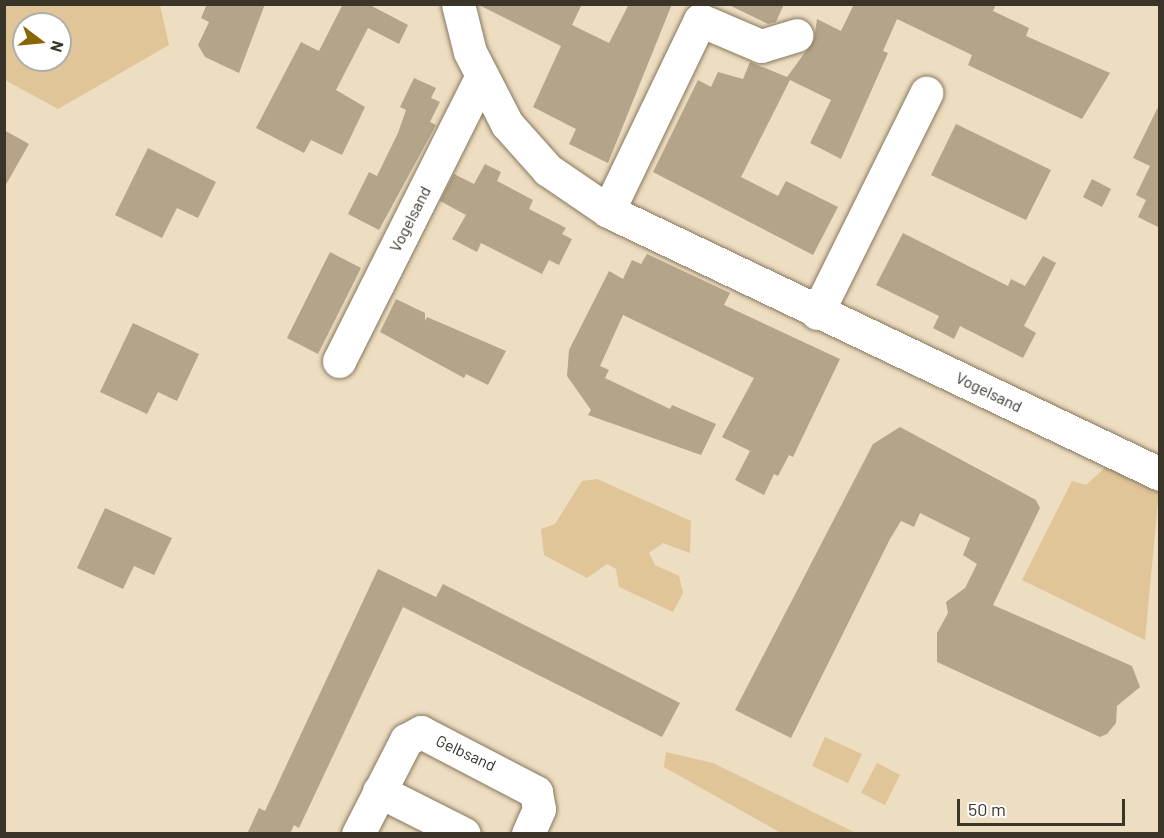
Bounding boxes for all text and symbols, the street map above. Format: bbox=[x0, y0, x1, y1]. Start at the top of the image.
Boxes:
north arrow bbox=[12, 12, 72, 72]
text: N bbox=[47, 39, 68, 54]
street label: Vogelsand bbox=[385, 183, 435, 255]
street label: Vogelsand bbox=[953, 368, 1025, 416]
street label: Gelbsand bbox=[433, 731, 499, 775]
scale bar bbox=[960, 787, 1128, 825]
text: 50 m bbox=[968, 798, 1006, 820]

